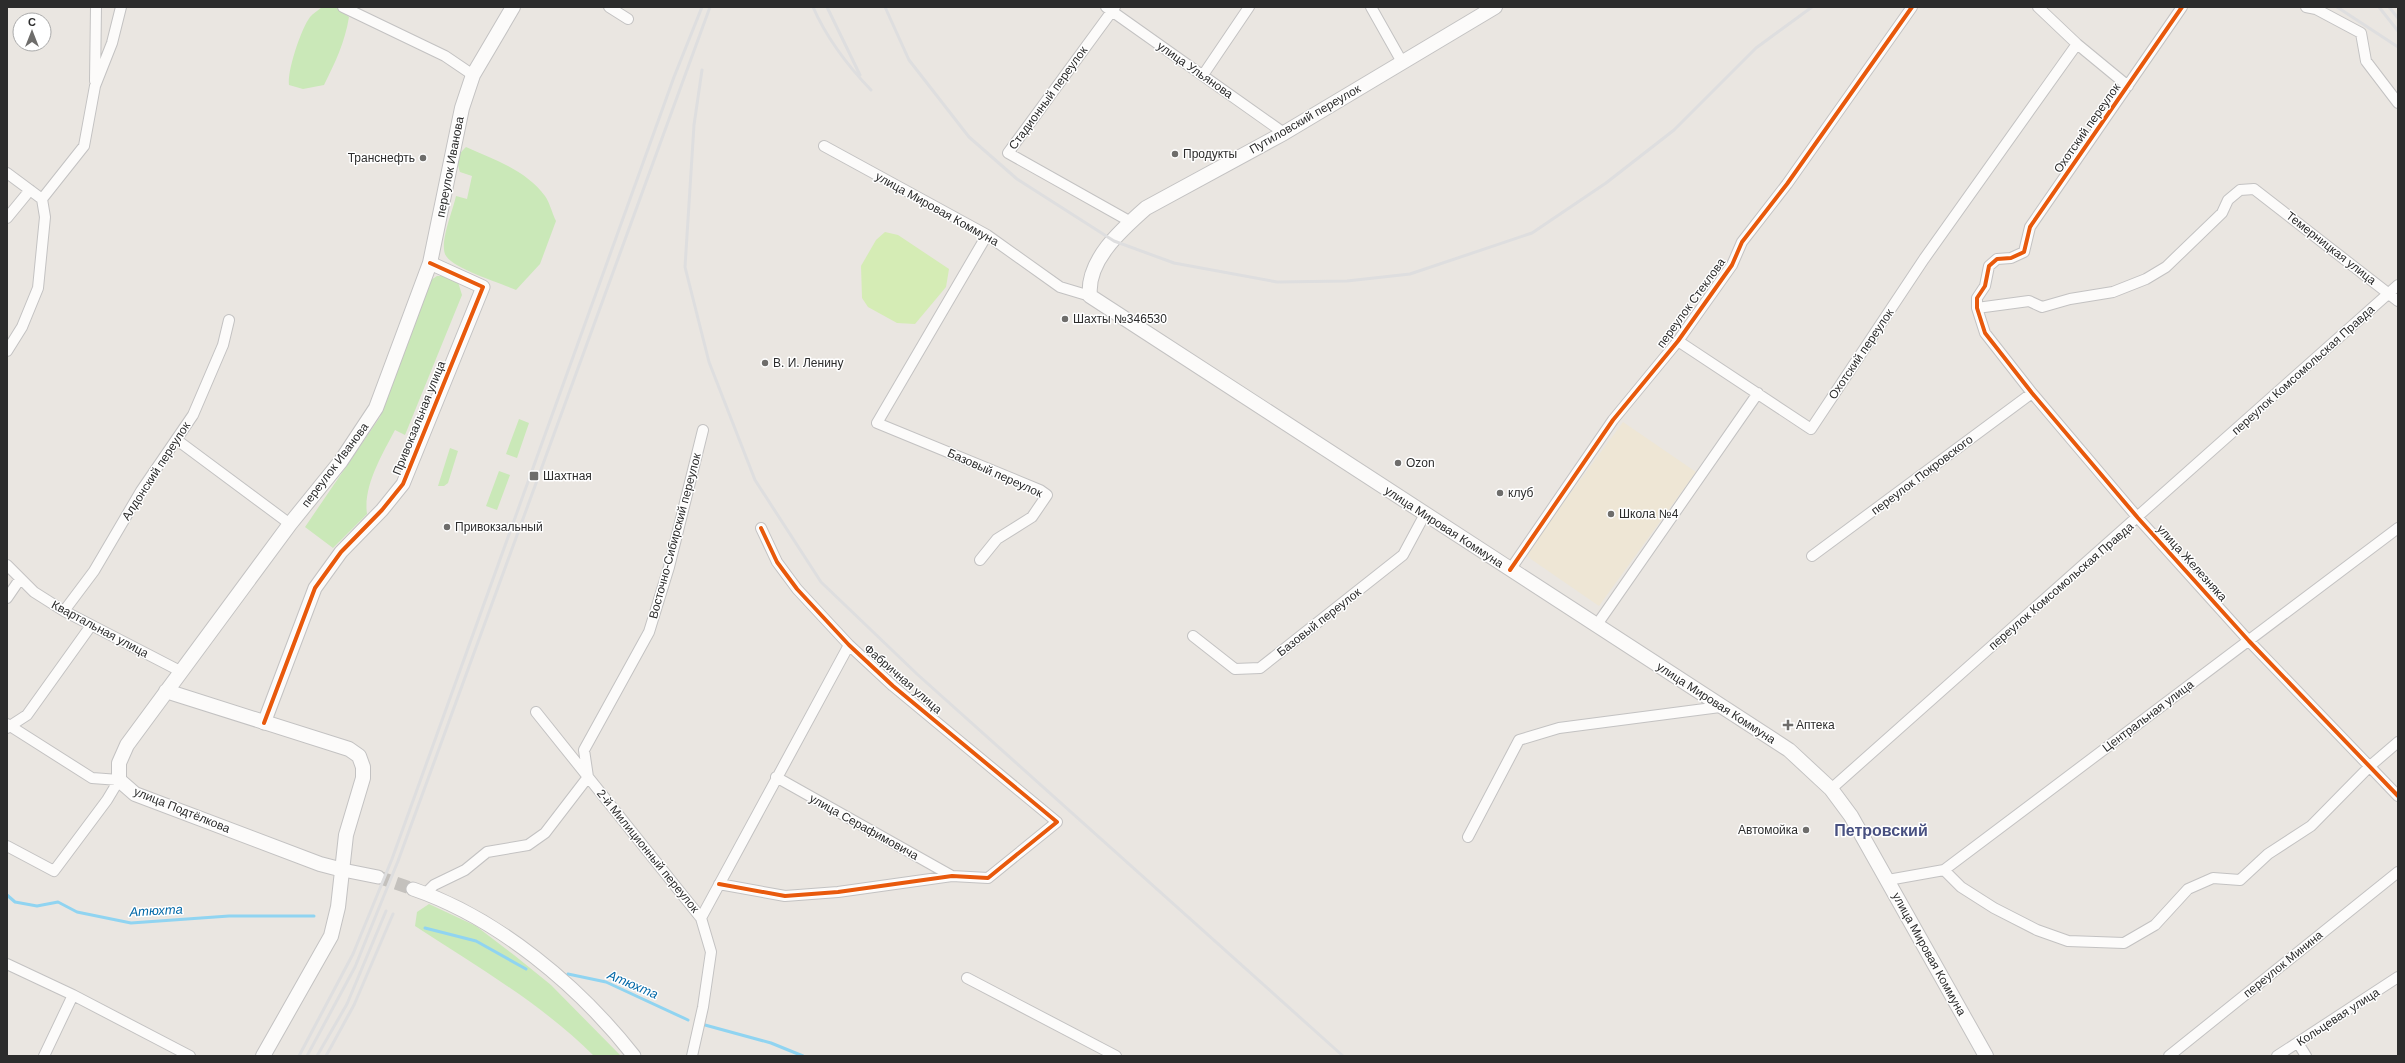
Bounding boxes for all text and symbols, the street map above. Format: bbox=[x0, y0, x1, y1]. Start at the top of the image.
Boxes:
north arrow bbox=[12, 12, 52, 52]
text: С bbox=[28, 16, 36, 28]
street label: улица Ульянова bbox=[1154, 39, 1236, 101]
street label: Стадионный переулок bbox=[1006, 43, 1091, 152]
street label: Охотский переулок bbox=[2051, 80, 2124, 175]
street label: Путиловский переулок bbox=[1247, 81, 1364, 157]
street label: переулок Иванова bbox=[433, 115, 467, 219]
place label: Продукты bbox=[1183, 147, 1237, 161]
marker: Продукты bbox=[1170, 149, 1180, 159]
place label: Транснефть bbox=[348, 151, 415, 165]
marker: Транснефть bbox=[418, 153, 428, 163]
street label: улица Мировая Коммуна bbox=[873, 169, 1001, 249]
street label: Темерницкая улица bbox=[2283, 209, 2379, 288]
street label: переулок Стеклова bbox=[1654, 255, 1728, 351]
street label: переулок Комсомольская Правда bbox=[2229, 302, 2377, 438]
street label: Охотский переулок bbox=[1826, 306, 1897, 402]
place label: Шахты №346530 bbox=[1073, 312, 1167, 326]
marker: Шахты №346530 bbox=[1060, 314, 1070, 324]
place label: В. И. Ленину bbox=[773, 356, 843, 370]
marker: В. И. Ленину bbox=[760, 358, 770, 368]
street label: Привокзальная улица bbox=[390, 359, 448, 477]
street label: Алдонский переулок bbox=[119, 419, 193, 523]
street label: переулок Иванова bbox=[299, 420, 372, 510]
street label: переулок Покровского bbox=[1868, 432, 1976, 518]
street label: Базовый переулок bbox=[945, 446, 1045, 501]
street label: Восточно-Сибирский переулок bbox=[646, 451, 704, 620]
place label: Ozon bbox=[1406, 456, 1435, 470]
marker: Ozon bbox=[1393, 458, 1403, 468]
place label: Шахтная bbox=[543, 469, 592, 483]
marker: Шахтная bbox=[528, 470, 540, 482]
street label: улица Мировая Коммуна bbox=[1382, 483, 1506, 571]
place label: клуб bbox=[1508, 486, 1534, 500]
marker: клуб bbox=[1495, 488, 1505, 498]
place label: Школа №4 bbox=[1619, 507, 1679, 521]
marker: Школа №4 bbox=[1606, 509, 1616, 519]
street label: переулок Комсомольская Правда bbox=[1986, 519, 2136, 653]
place label: Привокзальный bbox=[455, 520, 543, 534]
marker: Привокзальный bbox=[442, 522, 452, 532]
street label: улица Железняка bbox=[2154, 522, 2230, 604]
street label: Базовый переулок bbox=[1274, 584, 1364, 659]
street label: Квартальная улица bbox=[49, 598, 151, 661]
street label: Фабричная улица bbox=[861, 641, 945, 717]
street label: улица Мировая Коммуна bbox=[1654, 659, 1778, 747]
street label: Центральная улица bbox=[2100, 677, 2197, 755]
place label: Аптека bbox=[1796, 718, 1835, 732]
marker: Аптека bbox=[1783, 720, 1793, 730]
street label: улица Подтёлкова bbox=[132, 784, 232, 836]
street label: 2-й Милиционный переулок bbox=[594, 787, 703, 916]
street label: улица Серафимовича bbox=[807, 791, 921, 863]
district label: Петровский bbox=[1834, 822, 1928, 839]
place label: Автомойка bbox=[1738, 823, 1798, 837]
marker: Автомойка bbox=[1801, 825, 1811, 835]
street label: улица Мировая Коммуна bbox=[1889, 890, 1969, 1018]
water label: Атюхта bbox=[128, 902, 183, 919]
street label: переулок Минина bbox=[2241, 928, 2326, 1000]
water label: Атюхта bbox=[604, 967, 660, 1002]
street label: Кольцевая улица bbox=[2294, 985, 2382, 1049]

